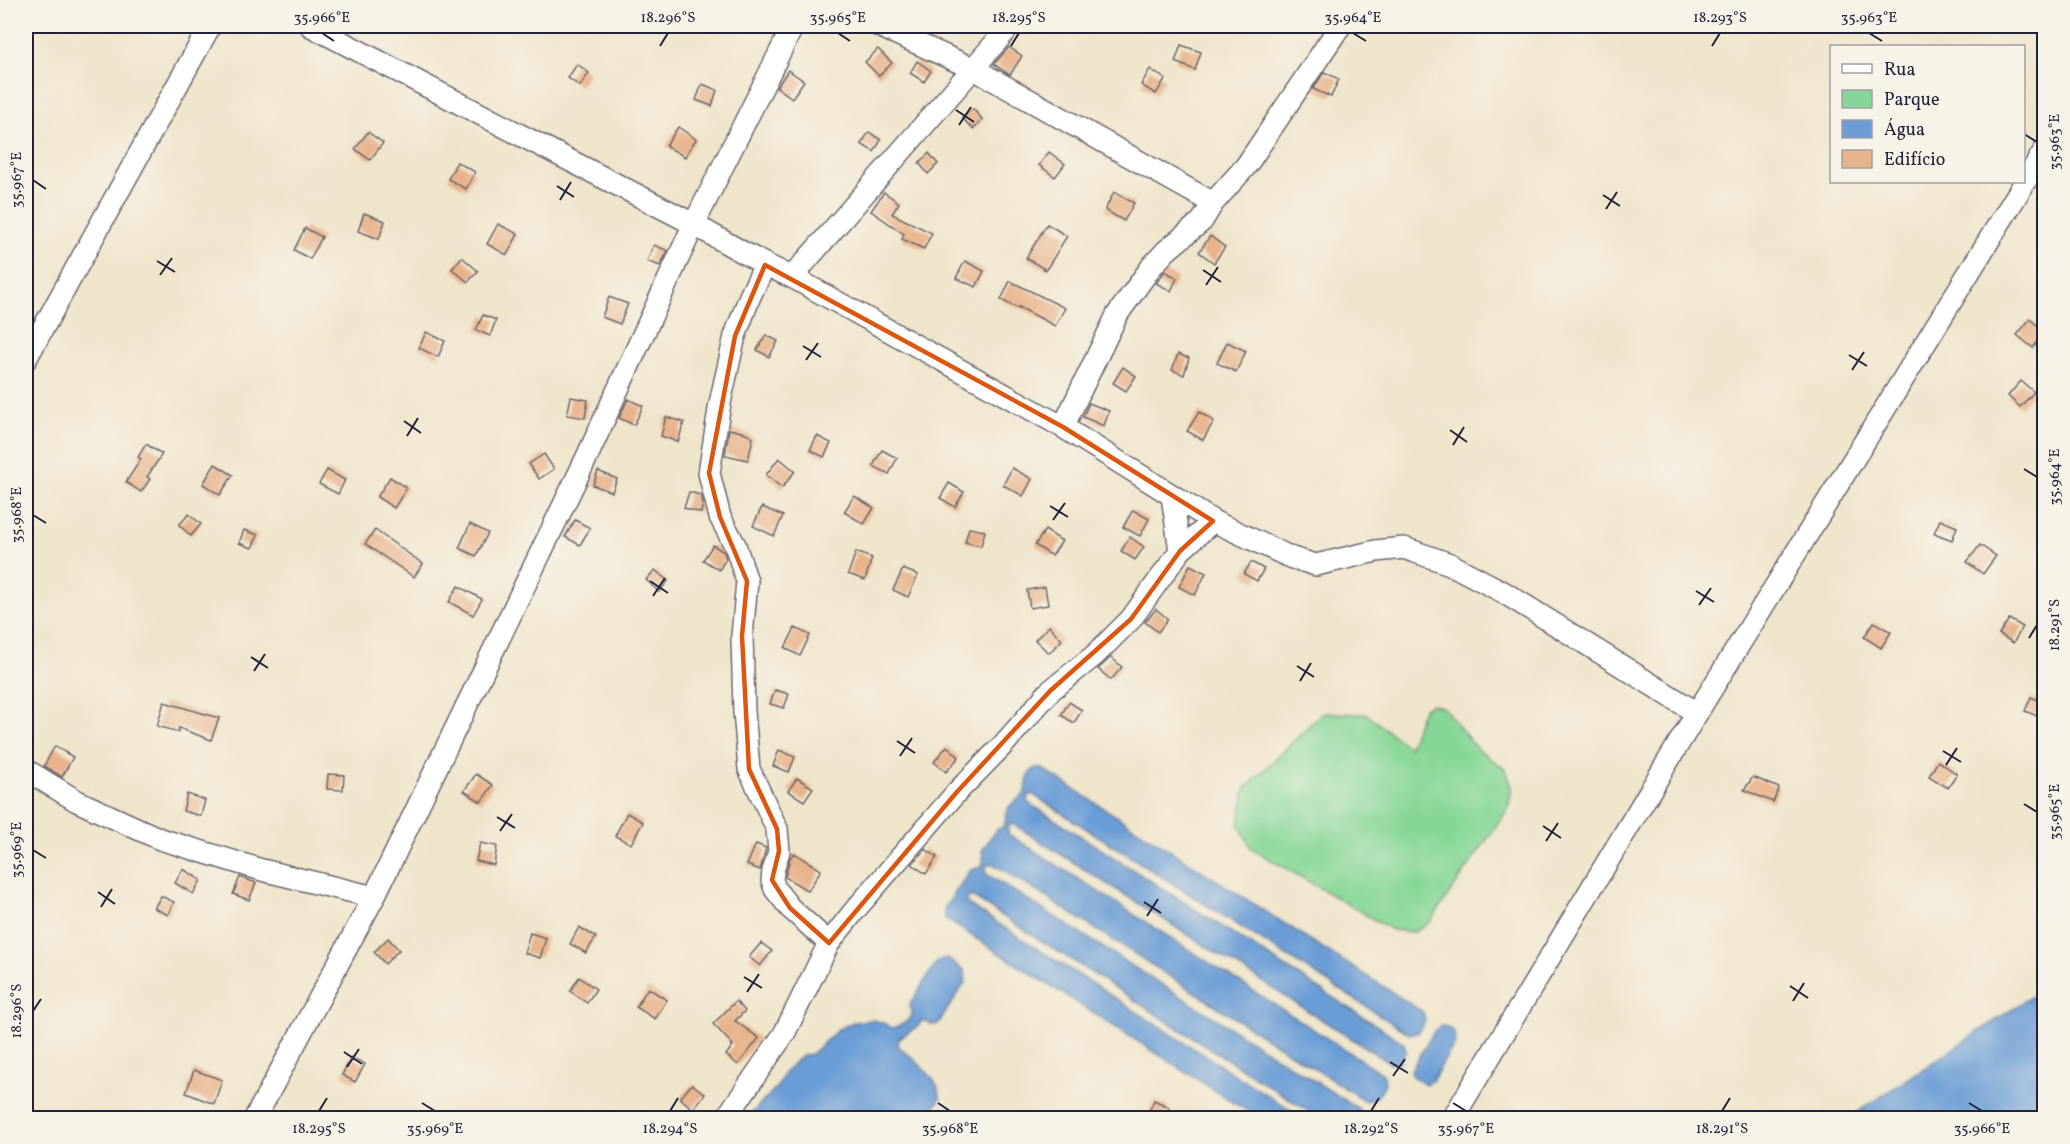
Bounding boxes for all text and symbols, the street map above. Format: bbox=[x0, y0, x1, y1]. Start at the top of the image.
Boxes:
text: 35.966°E bbox=[294, 8, 350, 29]
text: 18.296°S bbox=[641, 8, 695, 29]
text: 35.965°E bbox=[810, 8, 866, 29]
text: 18.295°S bbox=[992, 8, 1046, 29]
text: 35.964°E bbox=[1324, 8, 1382, 29]
text: 18.293°S bbox=[1693, 8, 1747, 29]
text: 35.963°E bbox=[1841, 8, 1897, 29]
legend bbox=[1830, 45, 2025, 183]
text: Rua bbox=[1884, 58, 1915, 83]
text: Parque bbox=[1884, 88, 1939, 113]
text: 35.963°E bbox=[2045, 114, 2066, 170]
text: Água bbox=[1884, 118, 1925, 143]
text: Edifício bbox=[1884, 148, 1945, 173]
text: 35.967°E bbox=[7, 152, 28, 208]
text: 35.964°E bbox=[2045, 448, 2066, 506]
text: 35.968°E bbox=[7, 487, 28, 543]
text: 18.291°S bbox=[2045, 599, 2066, 651]
text: 35.965°E bbox=[2045, 784, 2066, 840]
text: 35.969°E bbox=[7, 822, 28, 878]
text: 18.296°S bbox=[7, 984, 28, 1038]
text: 18.295°S bbox=[292, 1119, 346, 1140]
text: 35.969°E bbox=[407, 1119, 463, 1140]
text: 18.294°S bbox=[643, 1119, 697, 1140]
text: 35.968°E bbox=[922, 1119, 978, 1140]
text: 18.292°S bbox=[1344, 1119, 1398, 1140]
text: 35.967°E bbox=[1438, 1119, 1494, 1140]
text: 18.291°S bbox=[1696, 1119, 1748, 1140]
text: 35.966°E bbox=[1954, 1119, 2010, 1140]

